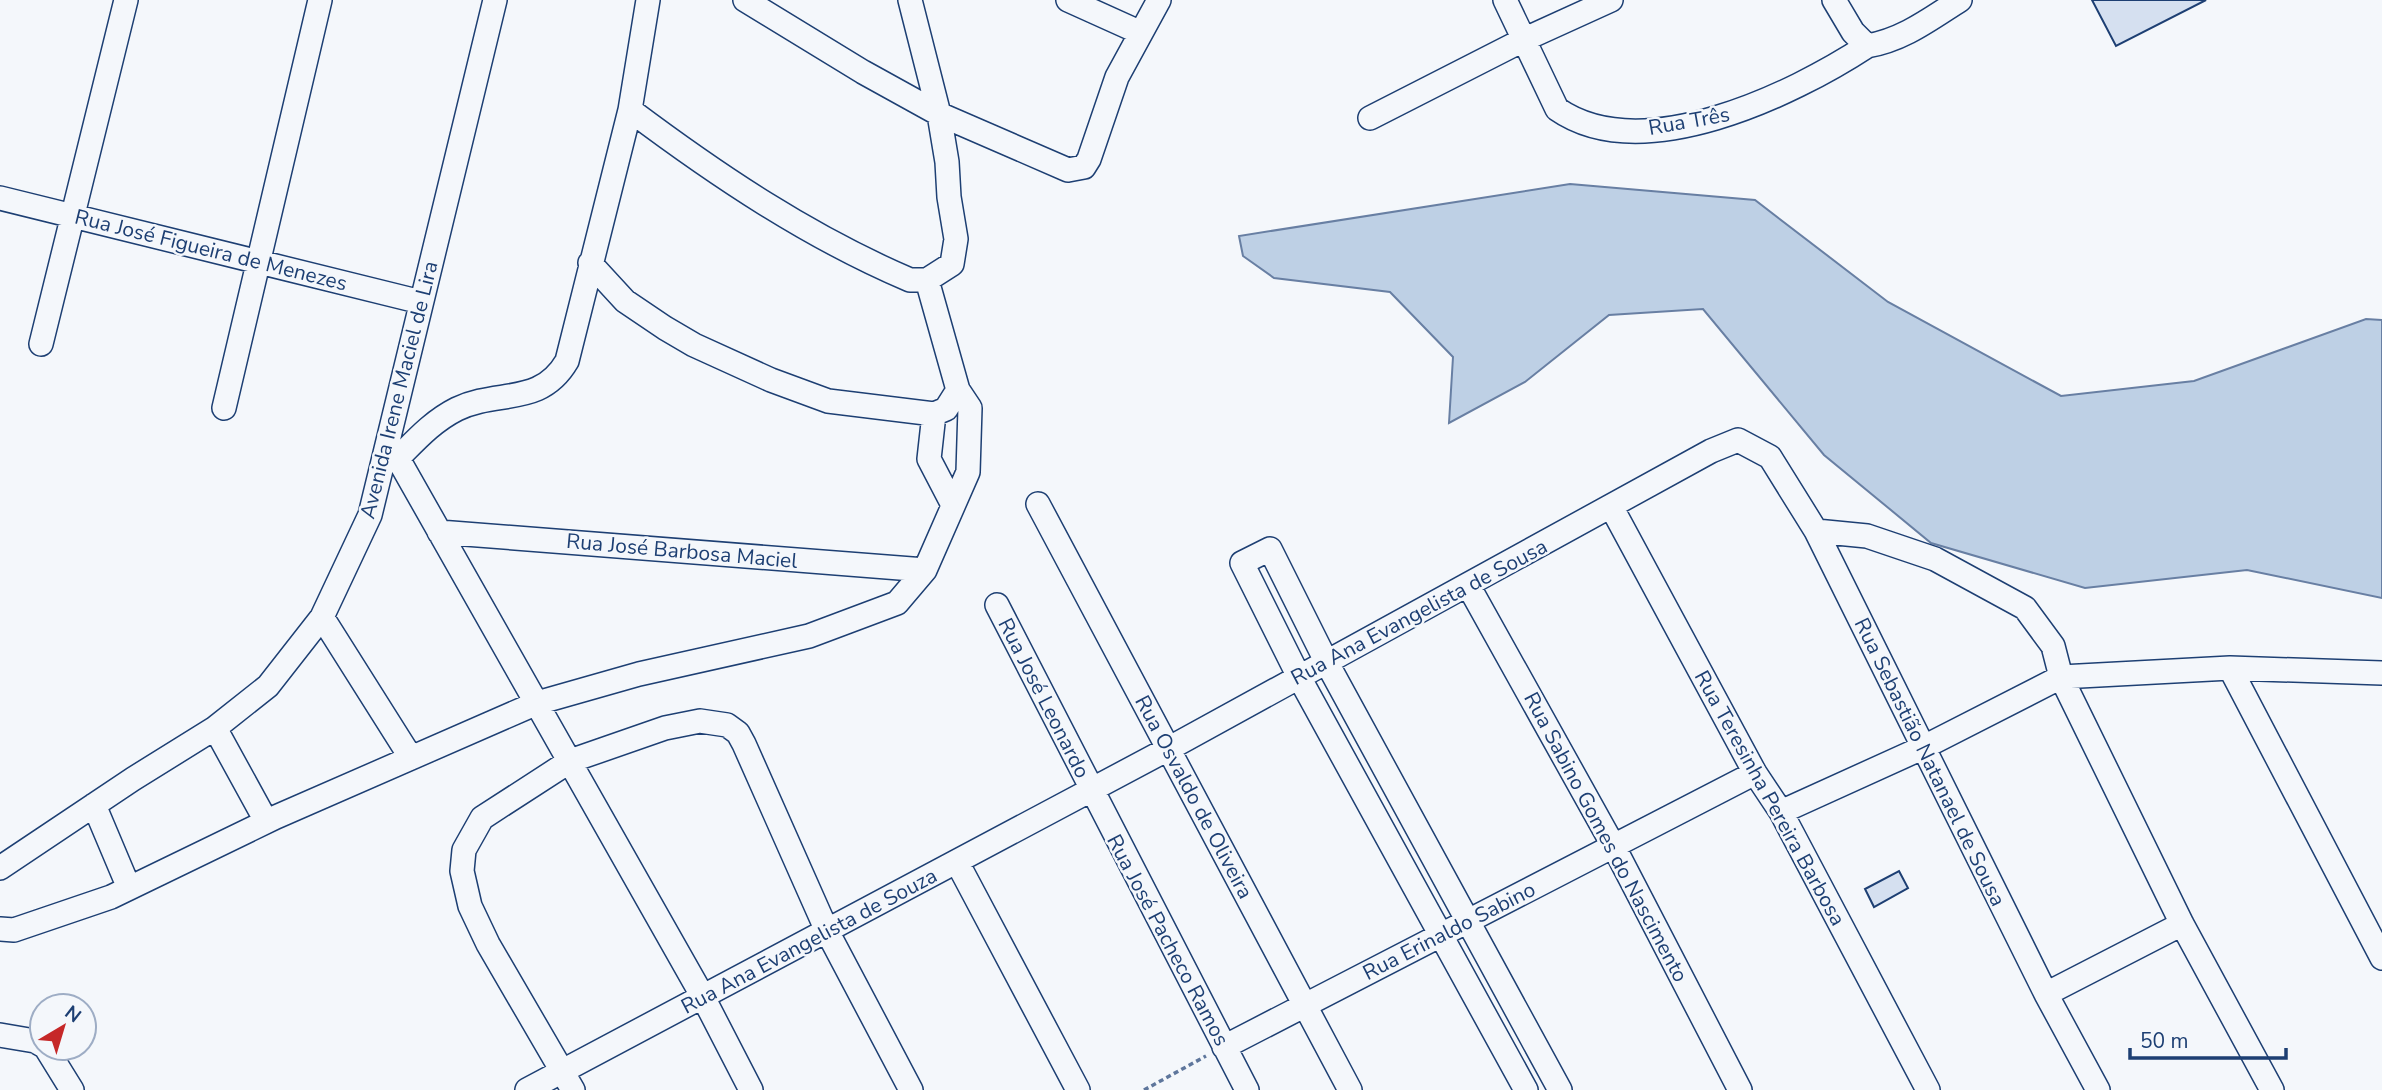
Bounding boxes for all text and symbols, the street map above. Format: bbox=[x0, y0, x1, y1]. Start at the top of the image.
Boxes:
street label: Rua Três bbox=[1646, 100, 1732, 142]
street label: Rua José Figueira de Menezes bbox=[72, 203, 350, 297]
street label: Avenida Irene Maciel de Lira bbox=[353, 258, 445, 522]
street label: Rua José Barbosa Maciel bbox=[565, 527, 800, 575]
street label: Rua Ana Evangelista de Sousa bbox=[1286, 532, 1552, 692]
street label: Rua José Leonardo bbox=[992, 613, 1096, 783]
street label: Rua Sebastião Natanael de Sousa bbox=[1848, 613, 2012, 911]
street label: Rua Teresinha Pereira Barbosa bbox=[1688, 665, 1852, 931]
street label: Rua Sabino Gomes do Nascimento bbox=[1517, 687, 1695, 987]
street label: Rua Osvaldo de Oliveira bbox=[1128, 690, 1260, 904]
street label: Rua José Pacheco Ramos bbox=[1100, 829, 1236, 1051]
street label: Rua Ana Evangelista de Souza bbox=[676, 861, 942, 1021]
street label: Rua Erinaldo Sabino bbox=[1358, 875, 1540, 987]
north arrow bbox=[28, 992, 98, 1062]
text: N bbox=[59, 1000, 86, 1029]
scale bar bbox=[2130, 1016, 2286, 1060]
text: 50 m bbox=[2140, 1027, 2189, 1055]

